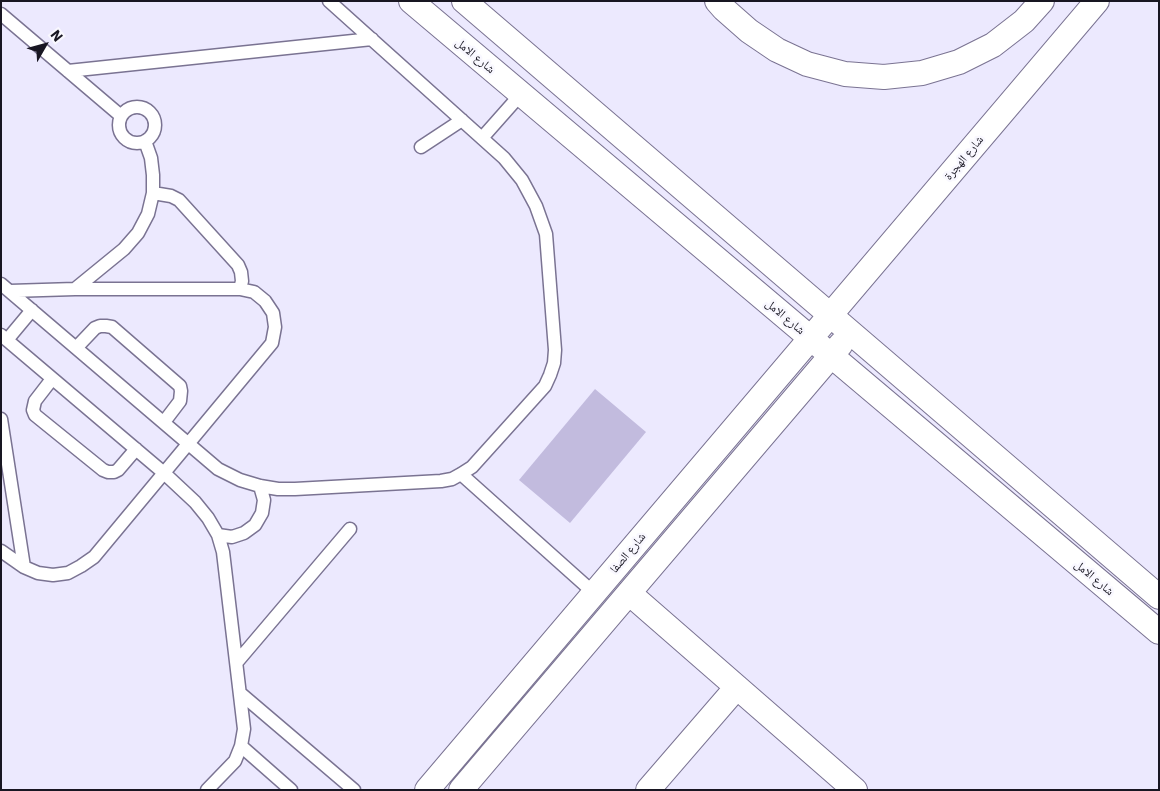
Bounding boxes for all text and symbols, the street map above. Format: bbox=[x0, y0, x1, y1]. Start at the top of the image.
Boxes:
north arrow bbox=[20, 20, 70, 70]
text: N bbox=[47, 26, 67, 45]
street label: شارع الامل bbox=[452, 35, 498, 77]
street label: شارع الهجرة bbox=[941, 133, 987, 183]
street label: شارع الامل bbox=[762, 296, 808, 338]
street label: شارع الصفا bbox=[607, 530, 649, 576]
street label: شارع الامل bbox=[1071, 557, 1117, 599]

